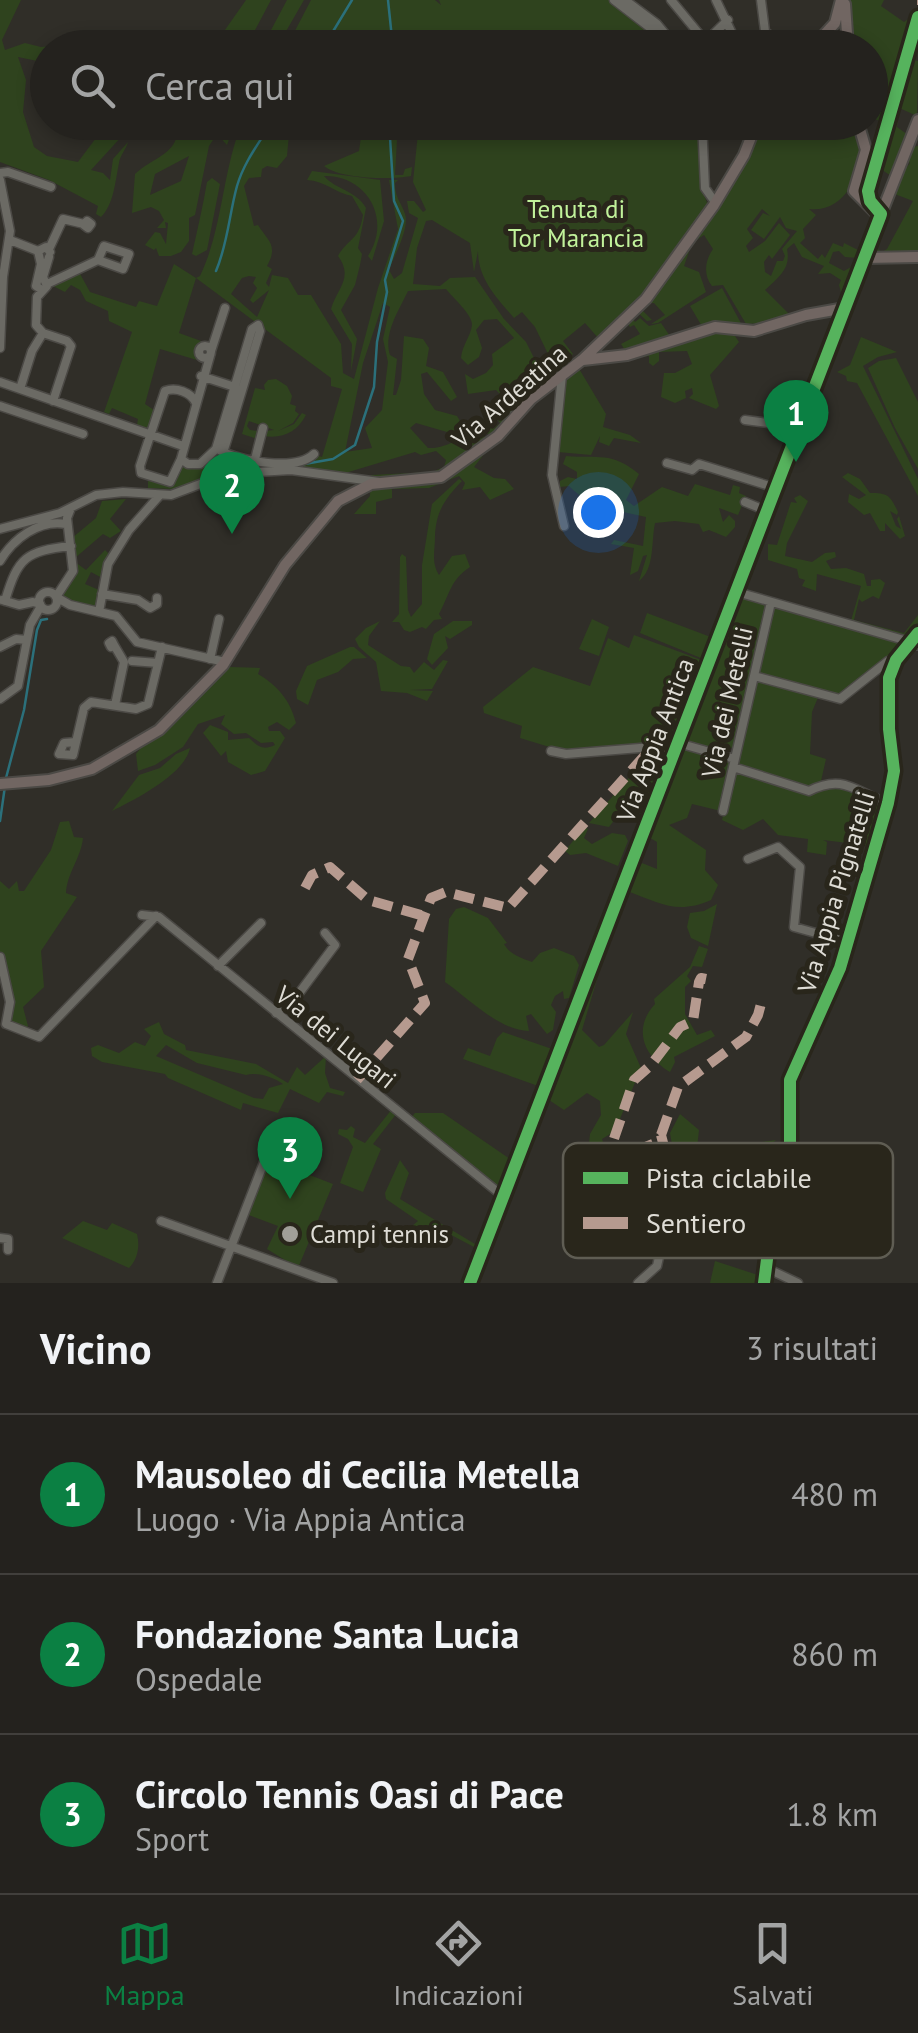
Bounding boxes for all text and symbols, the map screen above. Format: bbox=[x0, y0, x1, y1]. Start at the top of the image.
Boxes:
search box bbox=[30, 30, 888, 140]
icon: search bbox=[65, 58, 120, 113]
text: Cerca qui bbox=[145, 61, 295, 110]
park label: Tenuta di Tor Marancia bbox=[508, 193, 644, 254]
street label: Via Ardeatina bbox=[444, 337, 573, 455]
pin: 1 bbox=[764, 380, 828, 462]
pin: 2 bbox=[200, 452, 264, 534]
your location bbox=[573, 487, 624, 538]
street label: Via dei Metelli bbox=[694, 623, 760, 782]
street label: Via Appia Antica bbox=[609, 654, 701, 827]
street label: Via Appia Pignatelli bbox=[790, 787, 882, 998]
street label: Via dei Lugari bbox=[268, 978, 403, 1096]
pin: 3 bbox=[258, 1116, 322, 1199]
legend bbox=[563, 1143, 893, 1258]
text: Pista ciclabile bbox=[646, 1159, 812, 1196]
text: Sentiero bbox=[646, 1204, 746, 1241]
place label: Campi tennis bbox=[310, 1218, 449, 1250]
marker: Campi tennis bbox=[279, 1223, 301, 1245]
text: Vicino bbox=[40, 1321, 152, 1376]
text: 3 risultati bbox=[746, 1327, 878, 1369]
text: Mausoleo di Cecilia Metella bbox=[135, 1449, 580, 1498]
text: 1 bbox=[63, 1473, 82, 1515]
text: 480 m bbox=[791, 1473, 878, 1515]
text: Luogo · Via Appia Antica bbox=[135, 1498, 466, 1540]
text: Fondazione Santa Lucia bbox=[135, 1609, 519, 1658]
text: 2 bbox=[63, 1633, 82, 1675]
text: 860 m bbox=[791, 1633, 878, 1675]
text: Ospedale bbox=[135, 1658, 263, 1700]
text: Circolo Tennis Oasi di Pace bbox=[135, 1769, 564, 1818]
text: 3 bbox=[63, 1793, 82, 1835]
text: 1.8 km bbox=[786, 1793, 878, 1835]
text: Sport bbox=[135, 1818, 209, 1860]
tab: Mappa bbox=[104, 1916, 185, 2013]
tab: Indicazioni bbox=[393, 1916, 524, 2013]
tab: Salvati bbox=[732, 1916, 814, 2013]

